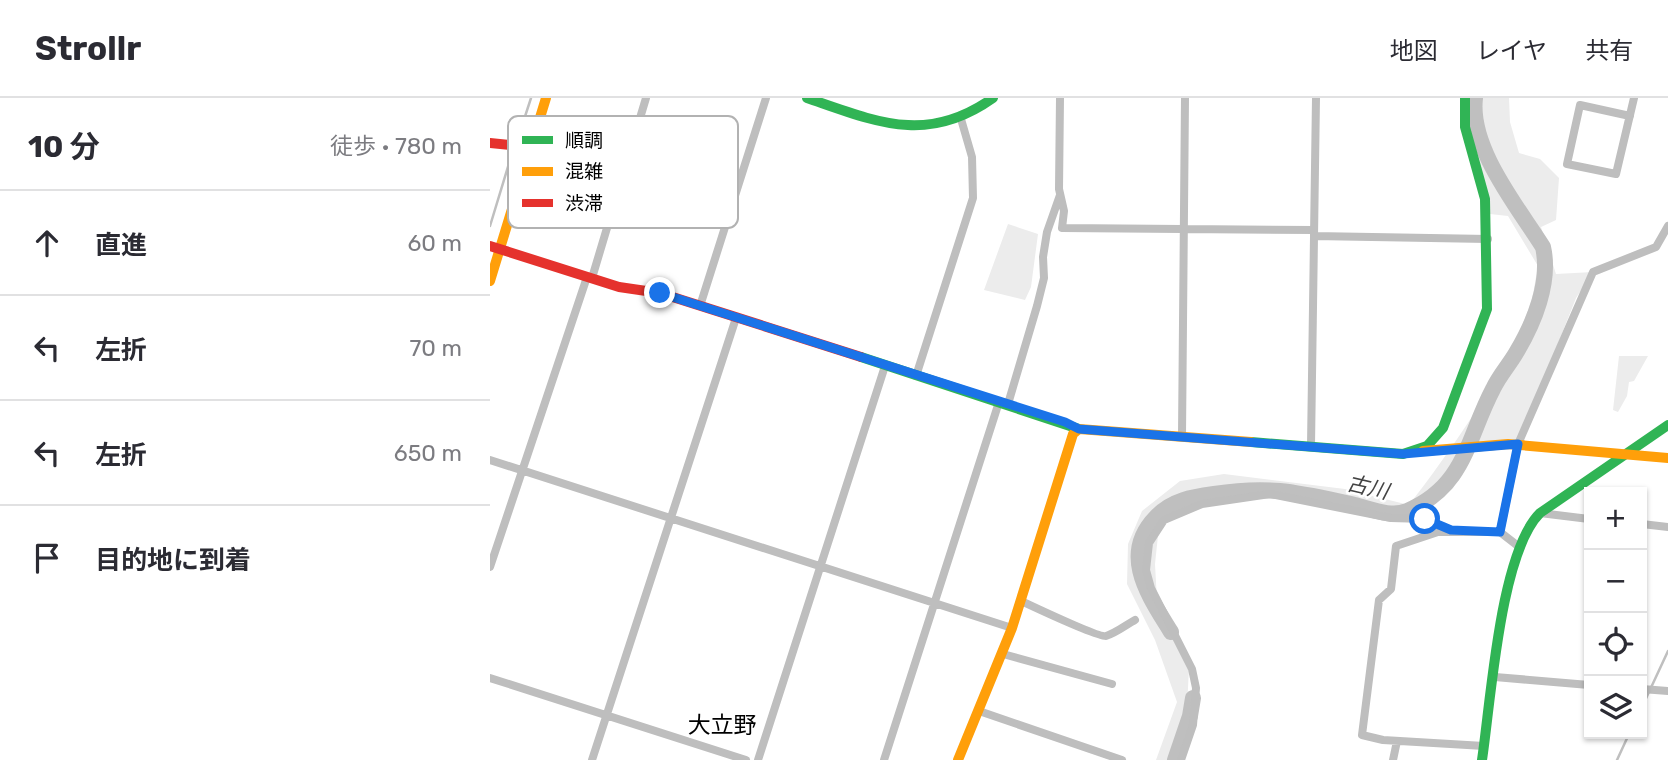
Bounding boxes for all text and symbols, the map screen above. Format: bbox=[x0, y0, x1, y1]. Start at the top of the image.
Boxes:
text: Strollr bbox=[35, 29, 141, 68]
text: 地図 bbox=[1390, 37, 1438, 65]
text: レイヤ bbox=[1476, 37, 1547, 65]
text: 共有 bbox=[1585, 37, 1633, 65]
legend bbox=[508, 116, 738, 228]
text: 10 分 bbox=[28, 129, 100, 165]
text: 順調 bbox=[565, 129, 603, 152]
text: 徒歩 · 780 m bbox=[330, 132, 462, 160]
text: 混雑 bbox=[565, 160, 603, 183]
text: 渋滞 bbox=[565, 192, 603, 215]
icon: ahead bbox=[28, 224, 66, 262]
text: 60 m bbox=[407, 229, 462, 257]
text: 直進 bbox=[95, 230, 147, 261]
route end bbox=[644, 277, 675, 308]
icon: left bbox=[28, 329, 66, 367]
text: 70 m bbox=[410, 334, 462, 362]
text: 左折 bbox=[95, 335, 147, 366]
icon: left bbox=[28, 434, 66, 472]
text: 650 m bbox=[394, 439, 462, 467]
text: 左折 bbox=[95, 440, 147, 471]
water label: 古川 bbox=[1345, 470, 1393, 504]
map controls bbox=[1584, 487, 1647, 739]
button: + bbox=[1584, 487, 1647, 550]
route start bbox=[1409, 503, 1440, 534]
icon: arrive bbox=[28, 539, 66, 577]
text: 目的地に到着 bbox=[95, 545, 251, 576]
button: − bbox=[1584, 550, 1647, 613]
button: locate bbox=[1584, 613, 1647, 676]
button: layers bbox=[1584, 676, 1647, 739]
district label: 大立野 bbox=[688, 711, 757, 739]

